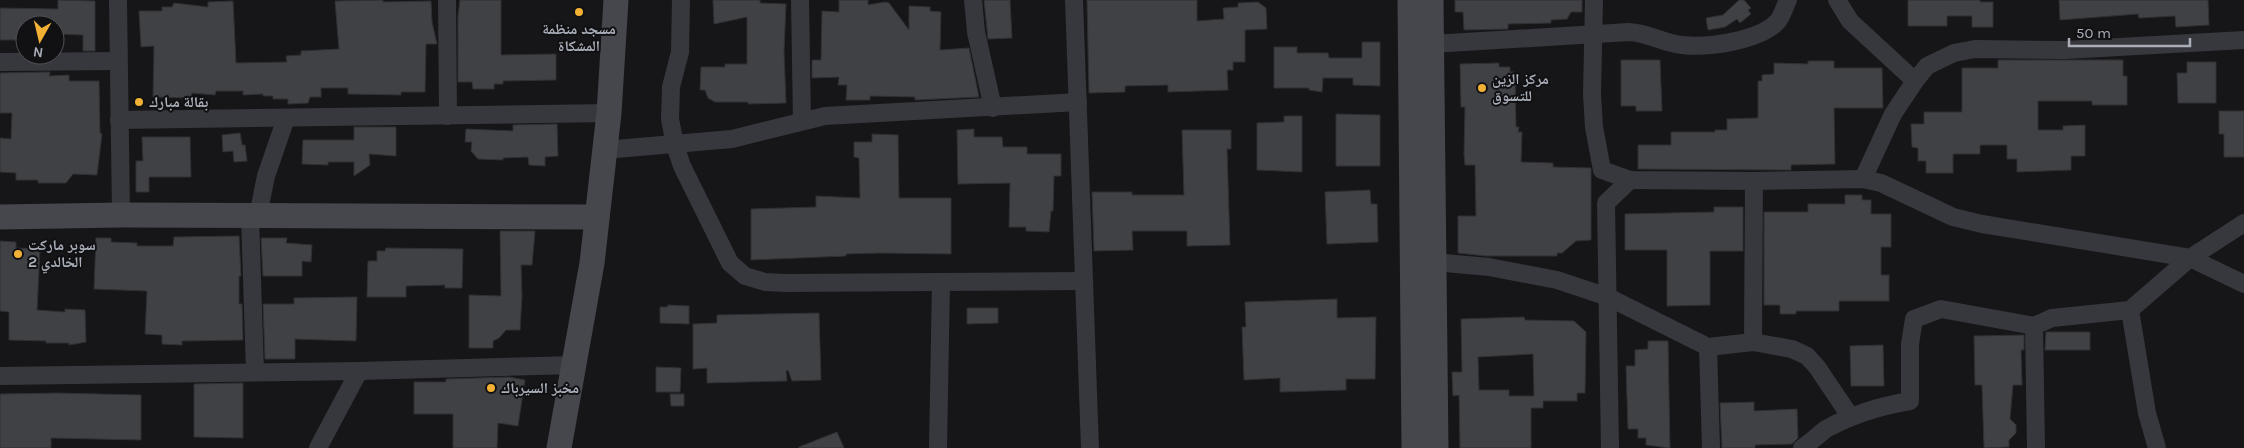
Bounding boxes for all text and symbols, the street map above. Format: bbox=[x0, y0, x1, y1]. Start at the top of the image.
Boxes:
marker: مسجد منظمة المشكاة bbox=[573, 6, 585, 18]
north arrow bbox=[15, 15, 65, 65]
scale bar bbox=[2069, 15, 2190, 47]
place label: مسجد منظمة المشكاة bbox=[542, 20, 616, 55]
text: 50 m bbox=[2076, 24, 2111, 42]
text: N bbox=[32, 43, 44, 61]
place label: مركز الزين للتسوق bbox=[1492, 70, 1549, 105]
marker: مركز الزين للتسوق bbox=[1476, 82, 1488, 94]
place label: بقالة مبارك bbox=[149, 93, 208, 111]
marker: بقالة مبارك bbox=[133, 96, 145, 108]
place label: سوبر ماركت الخالدي 2 bbox=[28, 236, 96, 274]
marker: سوبر ماركت الخالدي 2 bbox=[12, 248, 24, 260]
place label: مخبز السيرباك bbox=[501, 379, 579, 397]
marker: مخبز السيرباك bbox=[485, 382, 497, 394]

